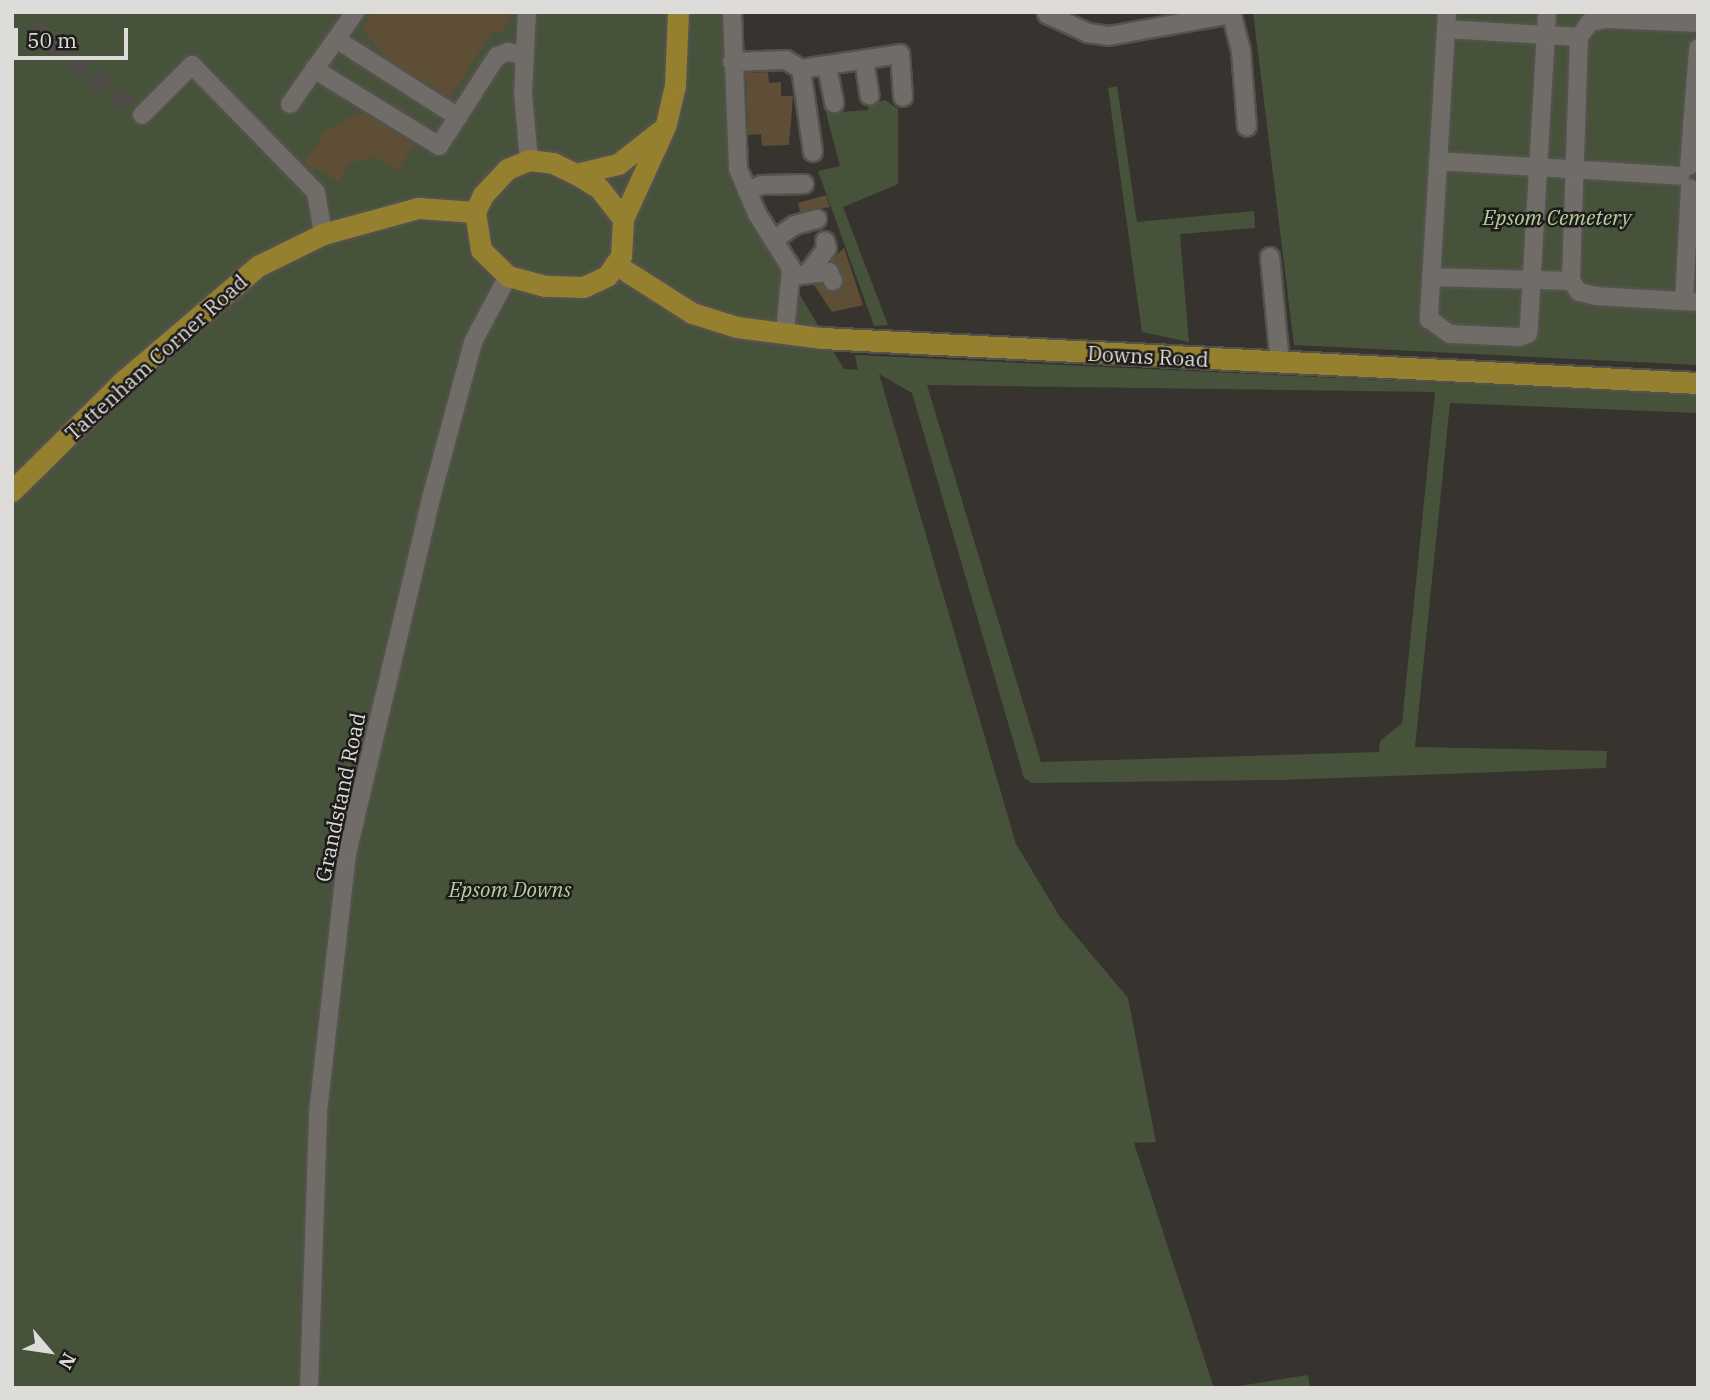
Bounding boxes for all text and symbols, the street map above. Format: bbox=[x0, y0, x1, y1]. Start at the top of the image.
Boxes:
scale bar bbox=[18, 14, 131, 58]
text: 50 m bbox=[27, 26, 77, 54]
park label: Epsom Cemetery bbox=[1483, 204, 1631, 230]
street label: Tattenham Corner Road bbox=[60, 269, 252, 445]
street label: Downs Road bbox=[1087, 340, 1209, 372]
street label: Grandstand Road bbox=[310, 710, 370, 884]
park label: Epsom Downs bbox=[449, 876, 571, 902]
north arrow bbox=[14, 1316, 84, 1386]
text: N bbox=[53, 1349, 82, 1374]

